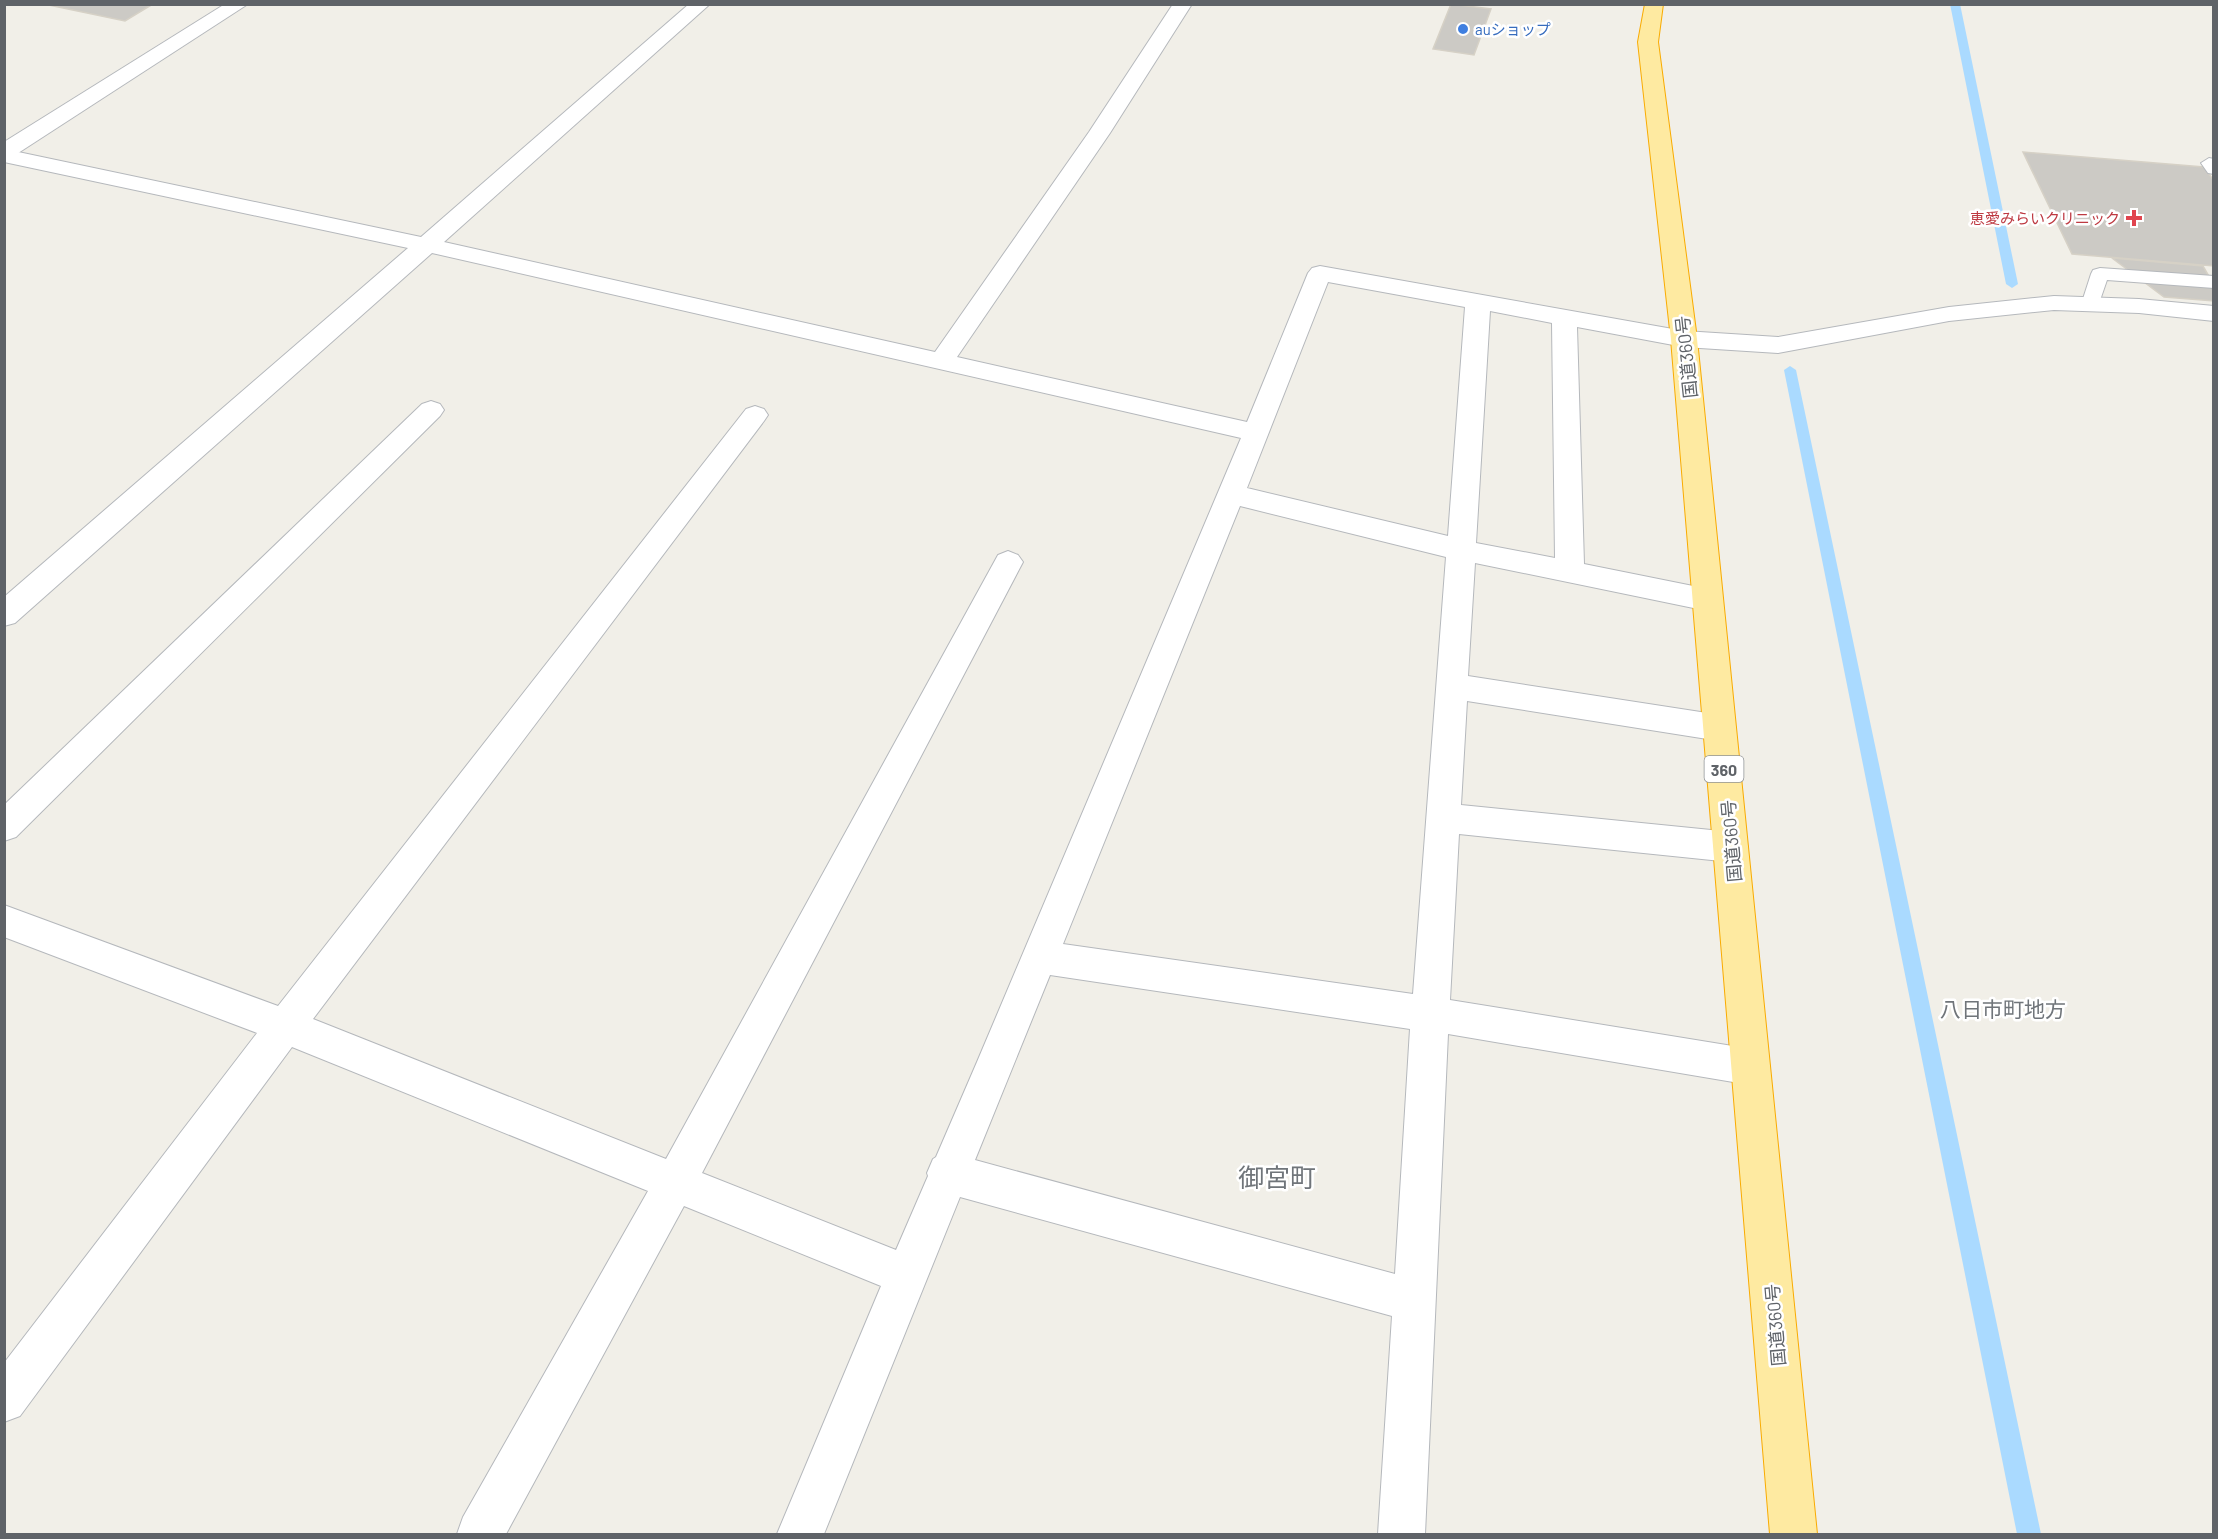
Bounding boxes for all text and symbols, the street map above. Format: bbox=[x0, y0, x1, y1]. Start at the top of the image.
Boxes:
place label: auショップ bbox=[1475, 20, 1551, 38]
marker: auショップ bbox=[1456, 22, 1470, 36]
place label: 恵愛みらいクリニック bbox=[1970, 209, 2120, 227]
marker: 恵愛みらいクリニック bbox=[2125, 209, 2143, 227]
street label: 国道360号 bbox=[1671, 315, 1701, 399]
road number: 360 bbox=[1704, 756, 1744, 782]
street label: 国道360号 bbox=[1716, 799, 1746, 883]
district label: 八日市町地方 bbox=[1940, 996, 2066, 1021]
district label: 御宮町 bbox=[1238, 1161, 1316, 1192]
street label: 国道360号 bbox=[1760, 1283, 1790, 1367]

